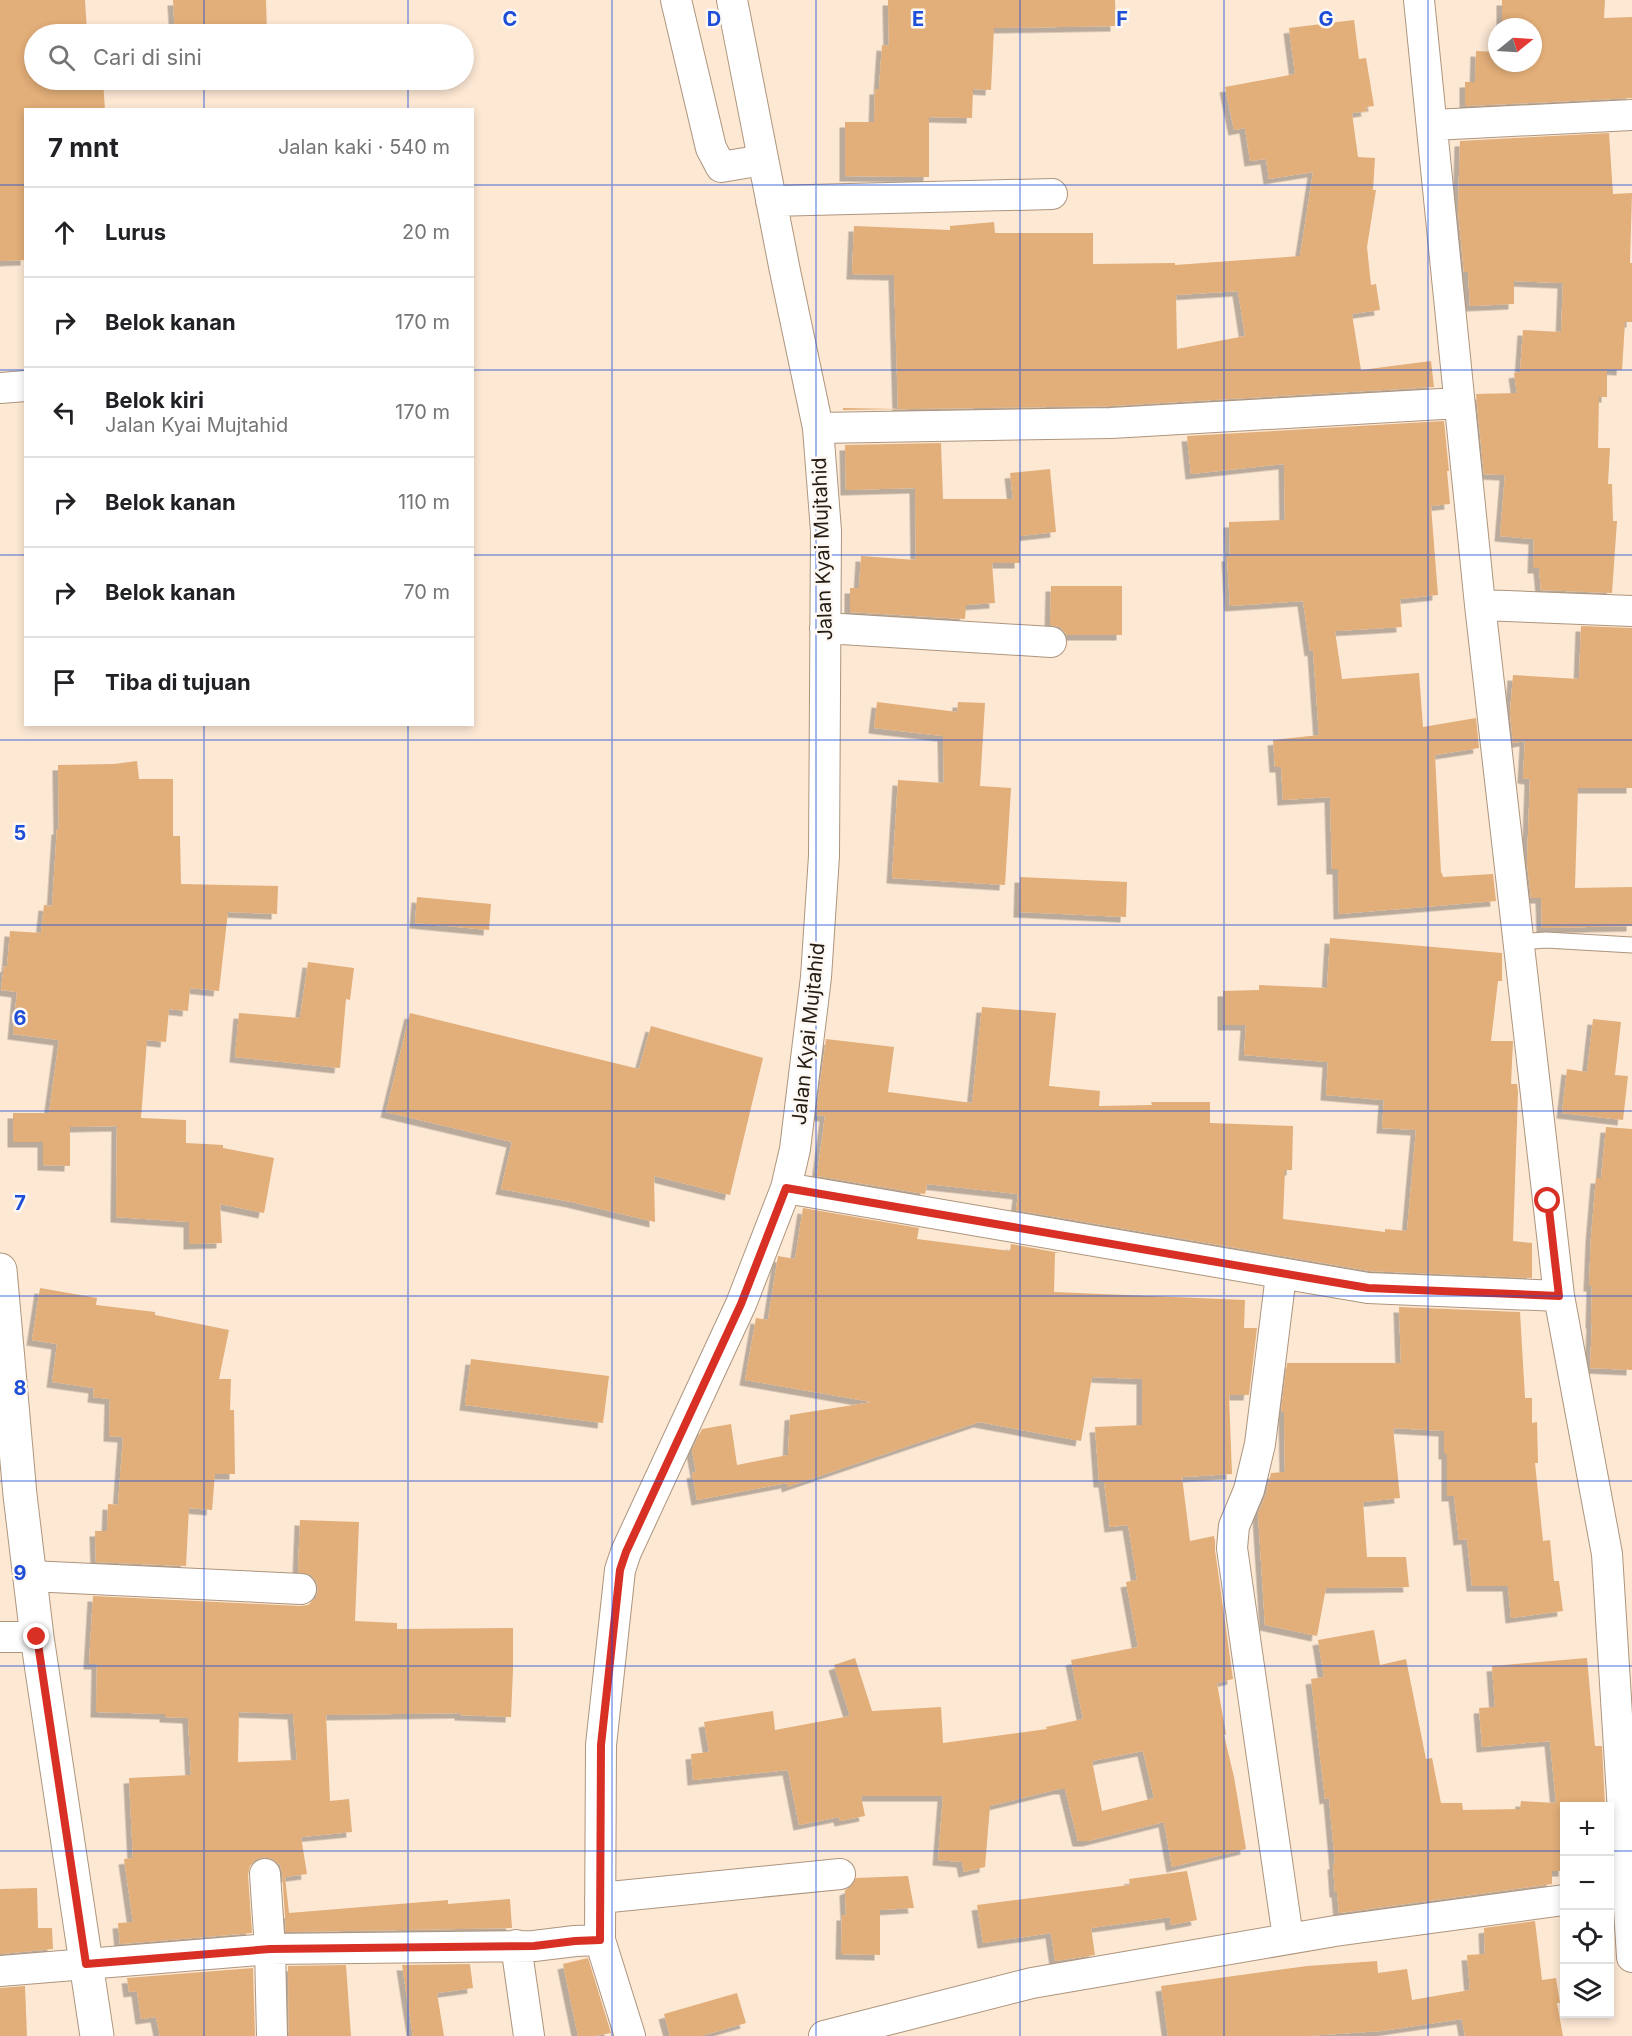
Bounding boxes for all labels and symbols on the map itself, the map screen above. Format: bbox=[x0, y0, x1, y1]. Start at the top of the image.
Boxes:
text: C bbox=[503, 7, 517, 31]
text: D bbox=[707, 7, 721, 31]
text: E bbox=[912, 7, 924, 31]
text: F bbox=[1116, 7, 1128, 31]
text: G bbox=[1318, 7, 1334, 31]
north arrow bbox=[1488, 18, 1542, 72]
street label: Jalan Kyai Mujtahid bbox=[807, 457, 837, 641]
text: 5 bbox=[14, 821, 26, 845]
street label: Jalan Kyai Mujtahid bbox=[786, 942, 830, 1126]
text: 6 bbox=[14, 1006, 27, 1030]
route start bbox=[1534, 1187, 1560, 1213]
text: 7 bbox=[14, 1191, 26, 1215]
text: 8 bbox=[13, 1376, 27, 1400]
text: 9 bbox=[14, 1561, 27, 1585]
route end bbox=[23, 1623, 49, 1649]

